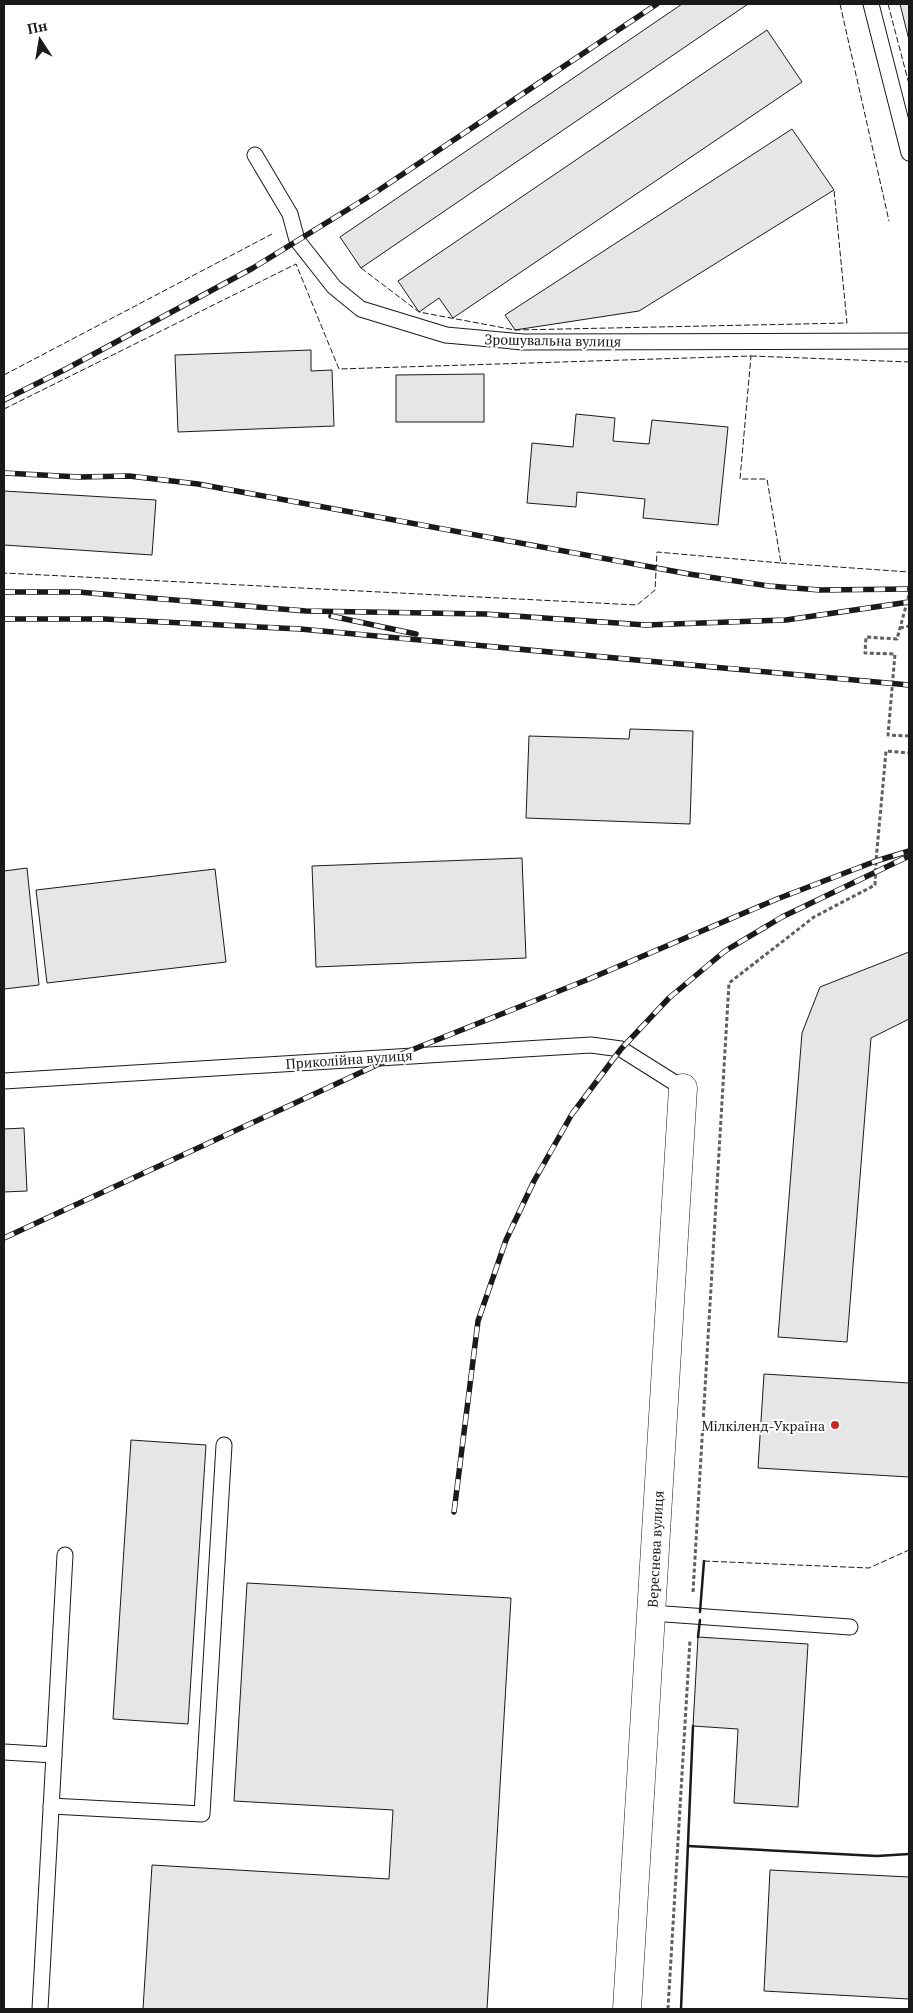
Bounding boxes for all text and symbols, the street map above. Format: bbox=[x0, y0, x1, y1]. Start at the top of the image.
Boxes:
north arrow bbox=[15, 15, 65, 65]
text: Пн bbox=[25, 15, 49, 38]
street label: Зрошувальна вулиця bbox=[485, 329, 621, 351]
street label: Приколійна вулиця bbox=[285, 1045, 413, 1073]
place label: Мілкіленд-Україна bbox=[701, 1416, 825, 1435]
marker: Мілкіленд-Україна bbox=[829, 1419, 841, 1431]
street label: Вереснева вулиця bbox=[642, 1490, 668, 1608]

